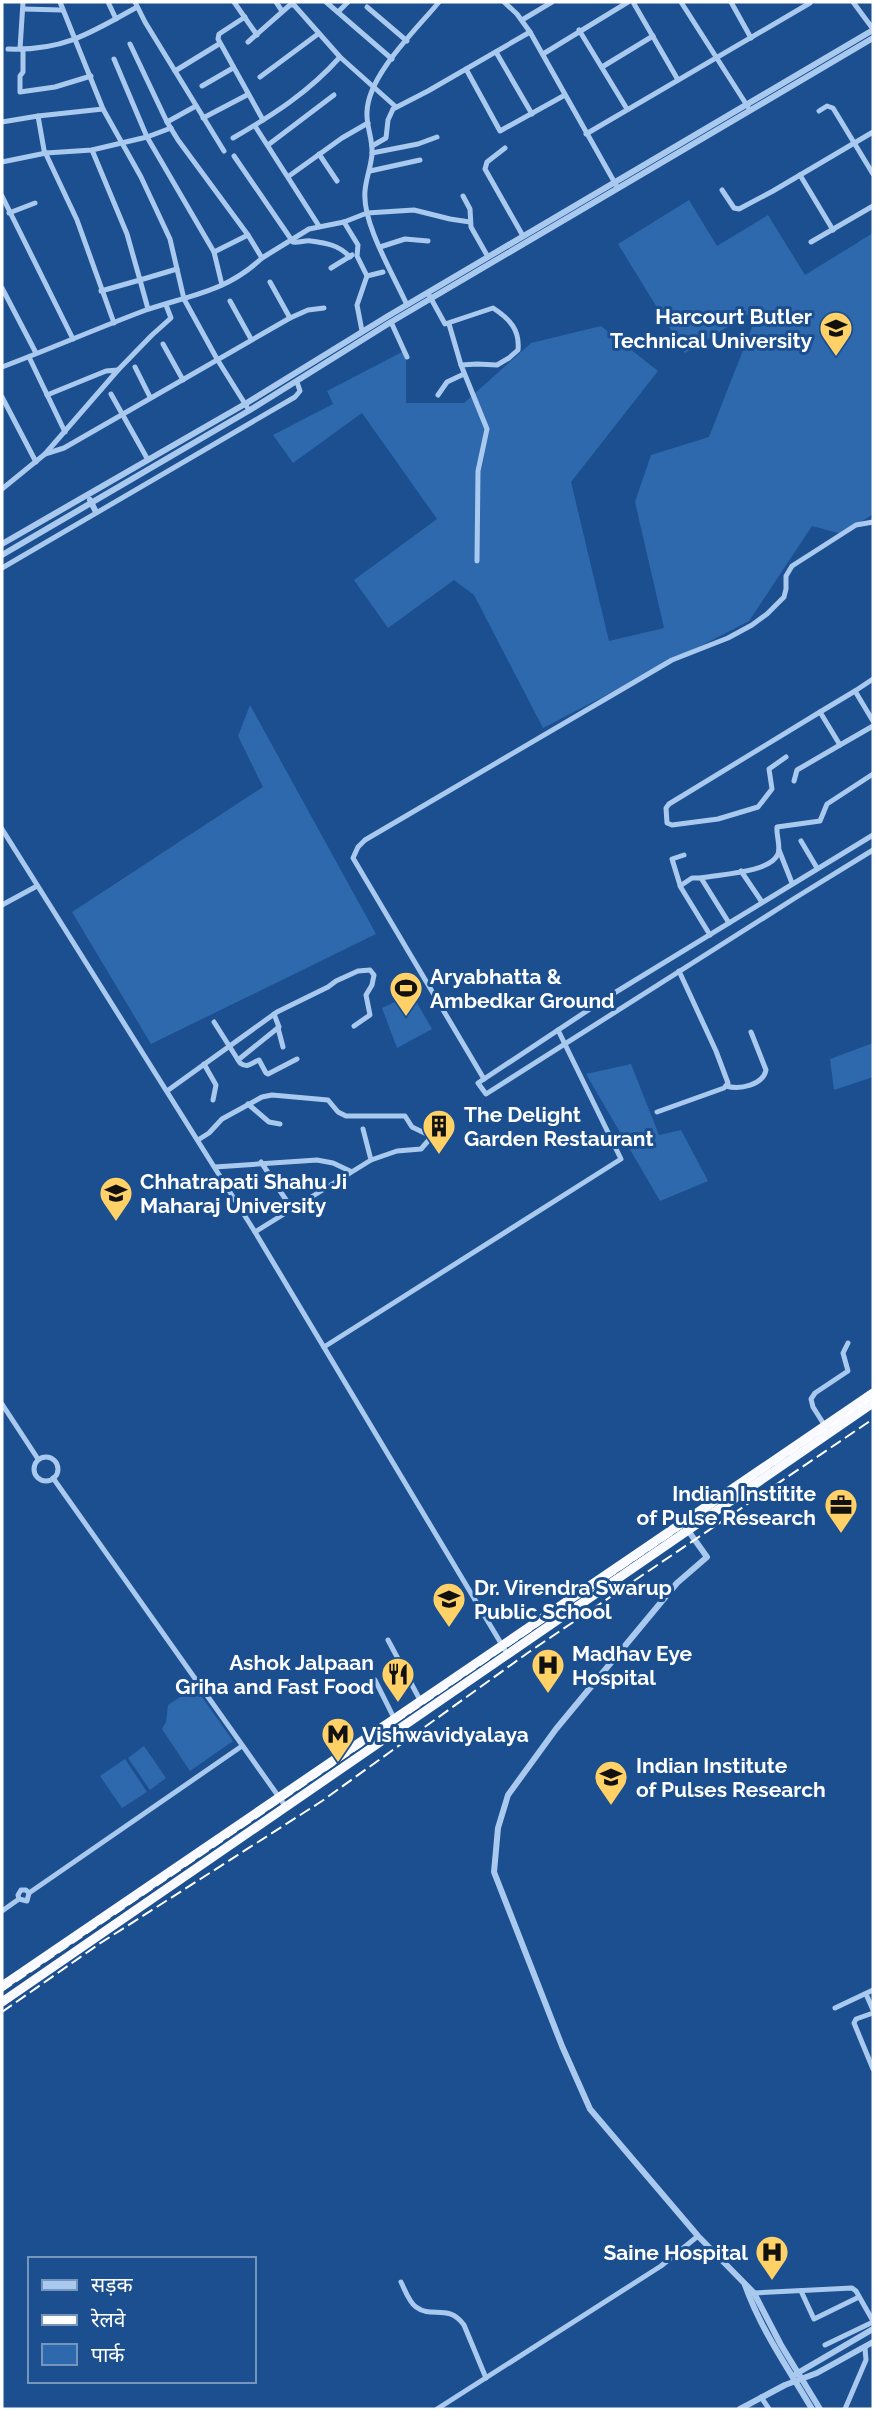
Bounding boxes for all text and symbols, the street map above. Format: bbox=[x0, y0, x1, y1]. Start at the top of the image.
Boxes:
place label: Harcourt Butler Technical University bbox=[610, 304, 812, 353]
school or university icon: Harcourt Butler Technical University bbox=[817, 309, 855, 358]
place label: Aryabhatta & Ambedkar Ground bbox=[430, 964, 615, 1013]
sports icon: Aryabhatta & Ambedkar Ground bbox=[387, 969, 425, 1018]
place label: The Delight Garden Restaurant bbox=[464, 1102, 654, 1151]
building icon: The Delight Garden Restaurant bbox=[420, 1107, 458, 1156]
place label: Chhatrapati Shahu Ji Maharaj University bbox=[140, 1169, 347, 1218]
school or university icon: Chhatrapati Shahu Ji Maharaj University bbox=[97, 1174, 135, 1223]
place label: Indian Institite of Pulse Research bbox=[637, 1481, 816, 1530]
office icon: Indian Institite of Pulse Research bbox=[822, 1486, 860, 1535]
place label: Dr. Virendra Swarup Public School bbox=[474, 1575, 672, 1624]
school or university icon: Dr. Virendra Swarup Public School bbox=[430, 1580, 468, 1629]
place label: Madhav Eye Hospital bbox=[572, 1641, 693, 1690]
hospital icon: Madhav Eye Hospital bbox=[529, 1646, 567, 1695]
place label: Ashok Jalpaan Griha and Fast Food bbox=[175, 1650, 374, 1699]
restaurant icon: Ashok Jalpaan Griha and Fast Food bbox=[379, 1655, 417, 1704]
metro station icon: Vishwavidyalaya bbox=[319, 1715, 357, 1764]
place label: Vishwavidyalaya bbox=[362, 1722, 529, 1747]
place label: Indian Institute of Pulses Research bbox=[636, 1753, 826, 1802]
school or university icon: Indian Institute of Pulses Research bbox=[592, 1758, 630, 1807]
hospital icon: Saine Hospital bbox=[753, 2233, 791, 2282]
place label: Saine Hospital bbox=[603, 2240, 748, 2265]
legend bbox=[28, 2257, 256, 2383]
text: सड़क bbox=[91, 2272, 133, 2297]
text: रेलवे bbox=[90, 2307, 126, 2332]
text: पार्क bbox=[91, 2342, 125, 2367]

